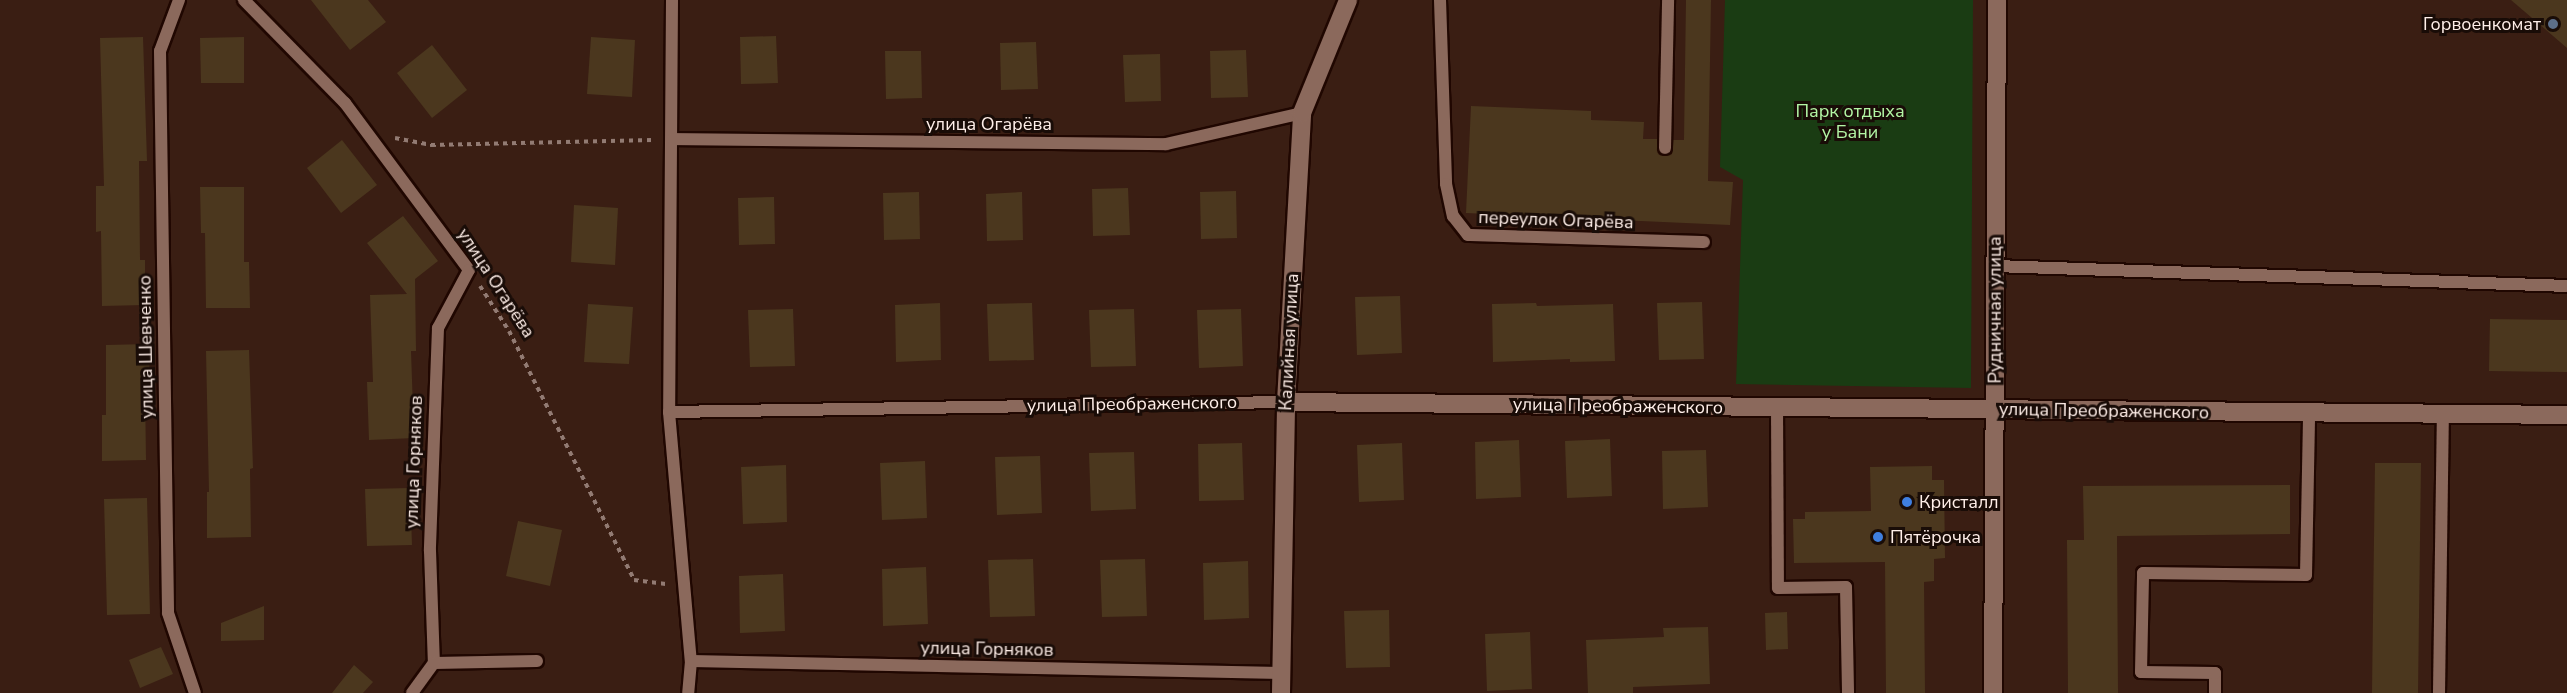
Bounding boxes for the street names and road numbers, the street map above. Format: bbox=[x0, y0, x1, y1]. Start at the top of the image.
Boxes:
street label: улица Огарёва bbox=[926, 113, 1052, 135]
street label: переулок Огарёва bbox=[1478, 206, 1634, 234]
street label: улица Огарёва bbox=[453, 224, 539, 342]
street label: Рудничная улица bbox=[1984, 236, 2006, 384]
street label: Калийная улица bbox=[1275, 273, 1303, 411]
street label: улица Шевченко bbox=[134, 275, 158, 419]
street label: улица Преображенского bbox=[1027, 391, 1237, 417]
street label: улица Преображенского bbox=[1513, 393, 1723, 419]
street label: улица Горняков bbox=[401, 395, 427, 529]
street label: улица Преображенского bbox=[1999, 398, 2209, 424]
street label: улица Горняков bbox=[920, 637, 1054, 661]

